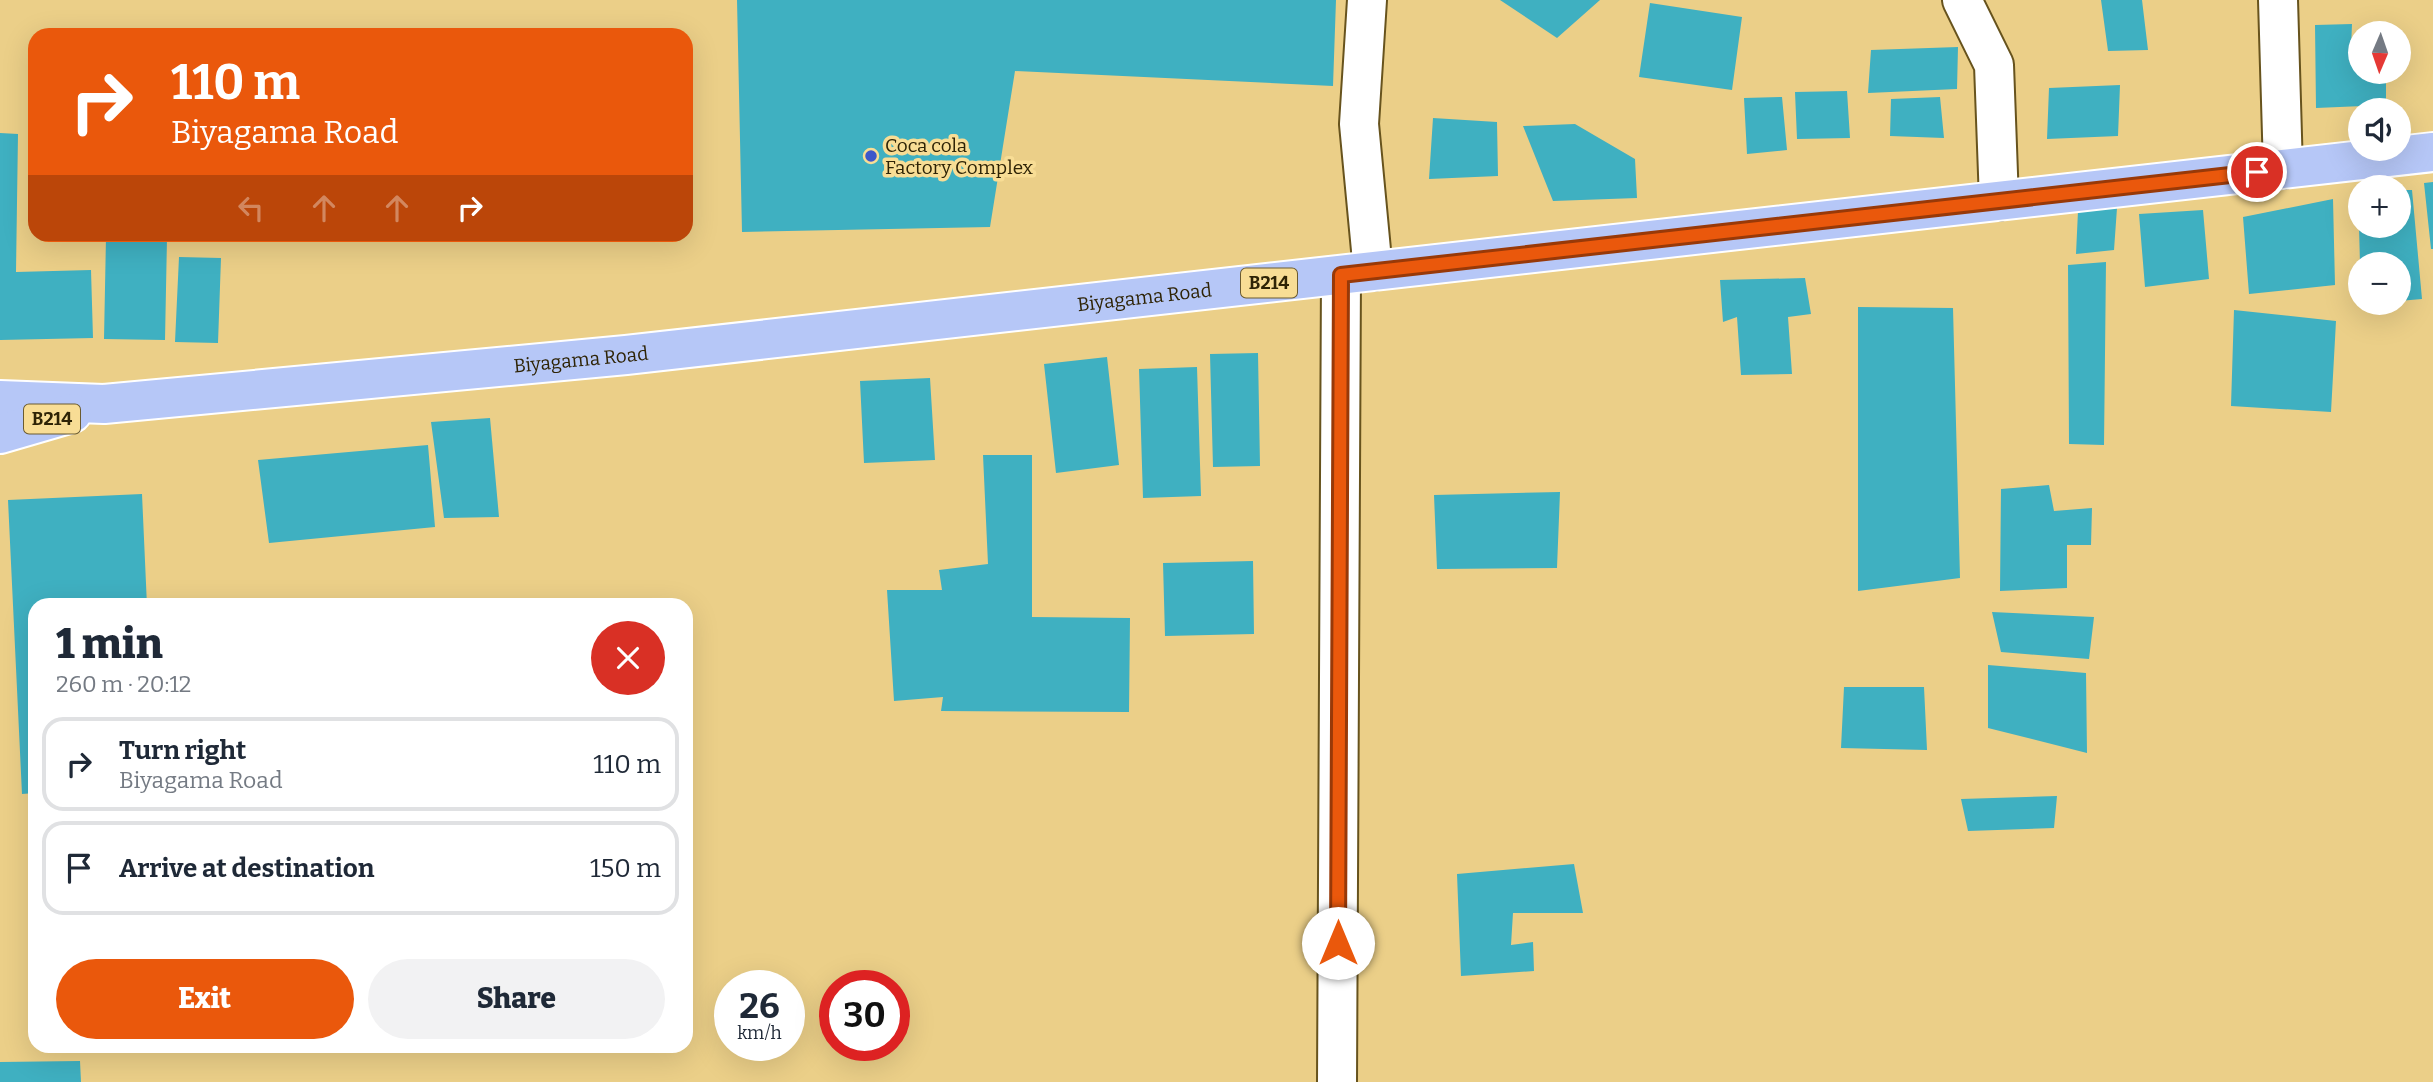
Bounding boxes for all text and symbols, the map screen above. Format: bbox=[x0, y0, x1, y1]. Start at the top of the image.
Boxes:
north arrow bbox=[2348, 21, 2412, 84]
map controls bbox=[2348, 21, 2411, 315]
text: 110 m bbox=[171, 53, 300, 112]
icon: right bbox=[56, 56, 147, 147]
button: sound bbox=[2348, 98, 2411, 161]
text: Biyagama Road bbox=[171, 113, 399, 151]
place label: Coca cola Factory Complex bbox=[885, 134, 1033, 179]
pin bbox=[2227, 142, 2287, 202]
marker: Coca cola Factory Complex bbox=[863, 148, 879, 164]
icon: arrive bbox=[2238, 153, 2276, 191]
button: + bbox=[2348, 175, 2411, 238]
icon: left bbox=[232, 189, 270, 227]
icon: ahead bbox=[305, 189, 343, 227]
icon: ahead bbox=[378, 189, 416, 227]
icon: right bbox=[451, 189, 489, 227]
button: − bbox=[2348, 252, 2411, 315]
road number: B214 bbox=[1241, 268, 1297, 298]
street label: Biyagama Road bbox=[1076, 278, 1213, 316]
street label: Biyagama Road bbox=[512, 341, 649, 377]
road number: B214 bbox=[24, 404, 80, 433]
text: 1 min bbox=[56, 619, 163, 669]
button: close bbox=[591, 621, 665, 695]
text: 260 m · 20:12 bbox=[56, 670, 191, 698]
text: Turn right bbox=[119, 735, 246, 766]
icon: right bbox=[60, 745, 98, 783]
text: 110 m bbox=[593, 749, 661, 780]
text: Biyagama Road bbox=[119, 766, 283, 794]
icon: arrive bbox=[60, 849, 98, 887]
text: Arrive at destination bbox=[119, 853, 374, 884]
text: 150 m bbox=[590, 853, 661, 884]
position arrow bbox=[1301, 906, 1375, 980]
button: Exit bbox=[56, 959, 354, 1039]
button: Share bbox=[368, 959, 665, 1039]
speed limit sign: 30 bbox=[819, 970, 910, 1061]
text: 26 bbox=[739, 985, 780, 1027]
text: km/h bbox=[737, 1022, 782, 1044]

